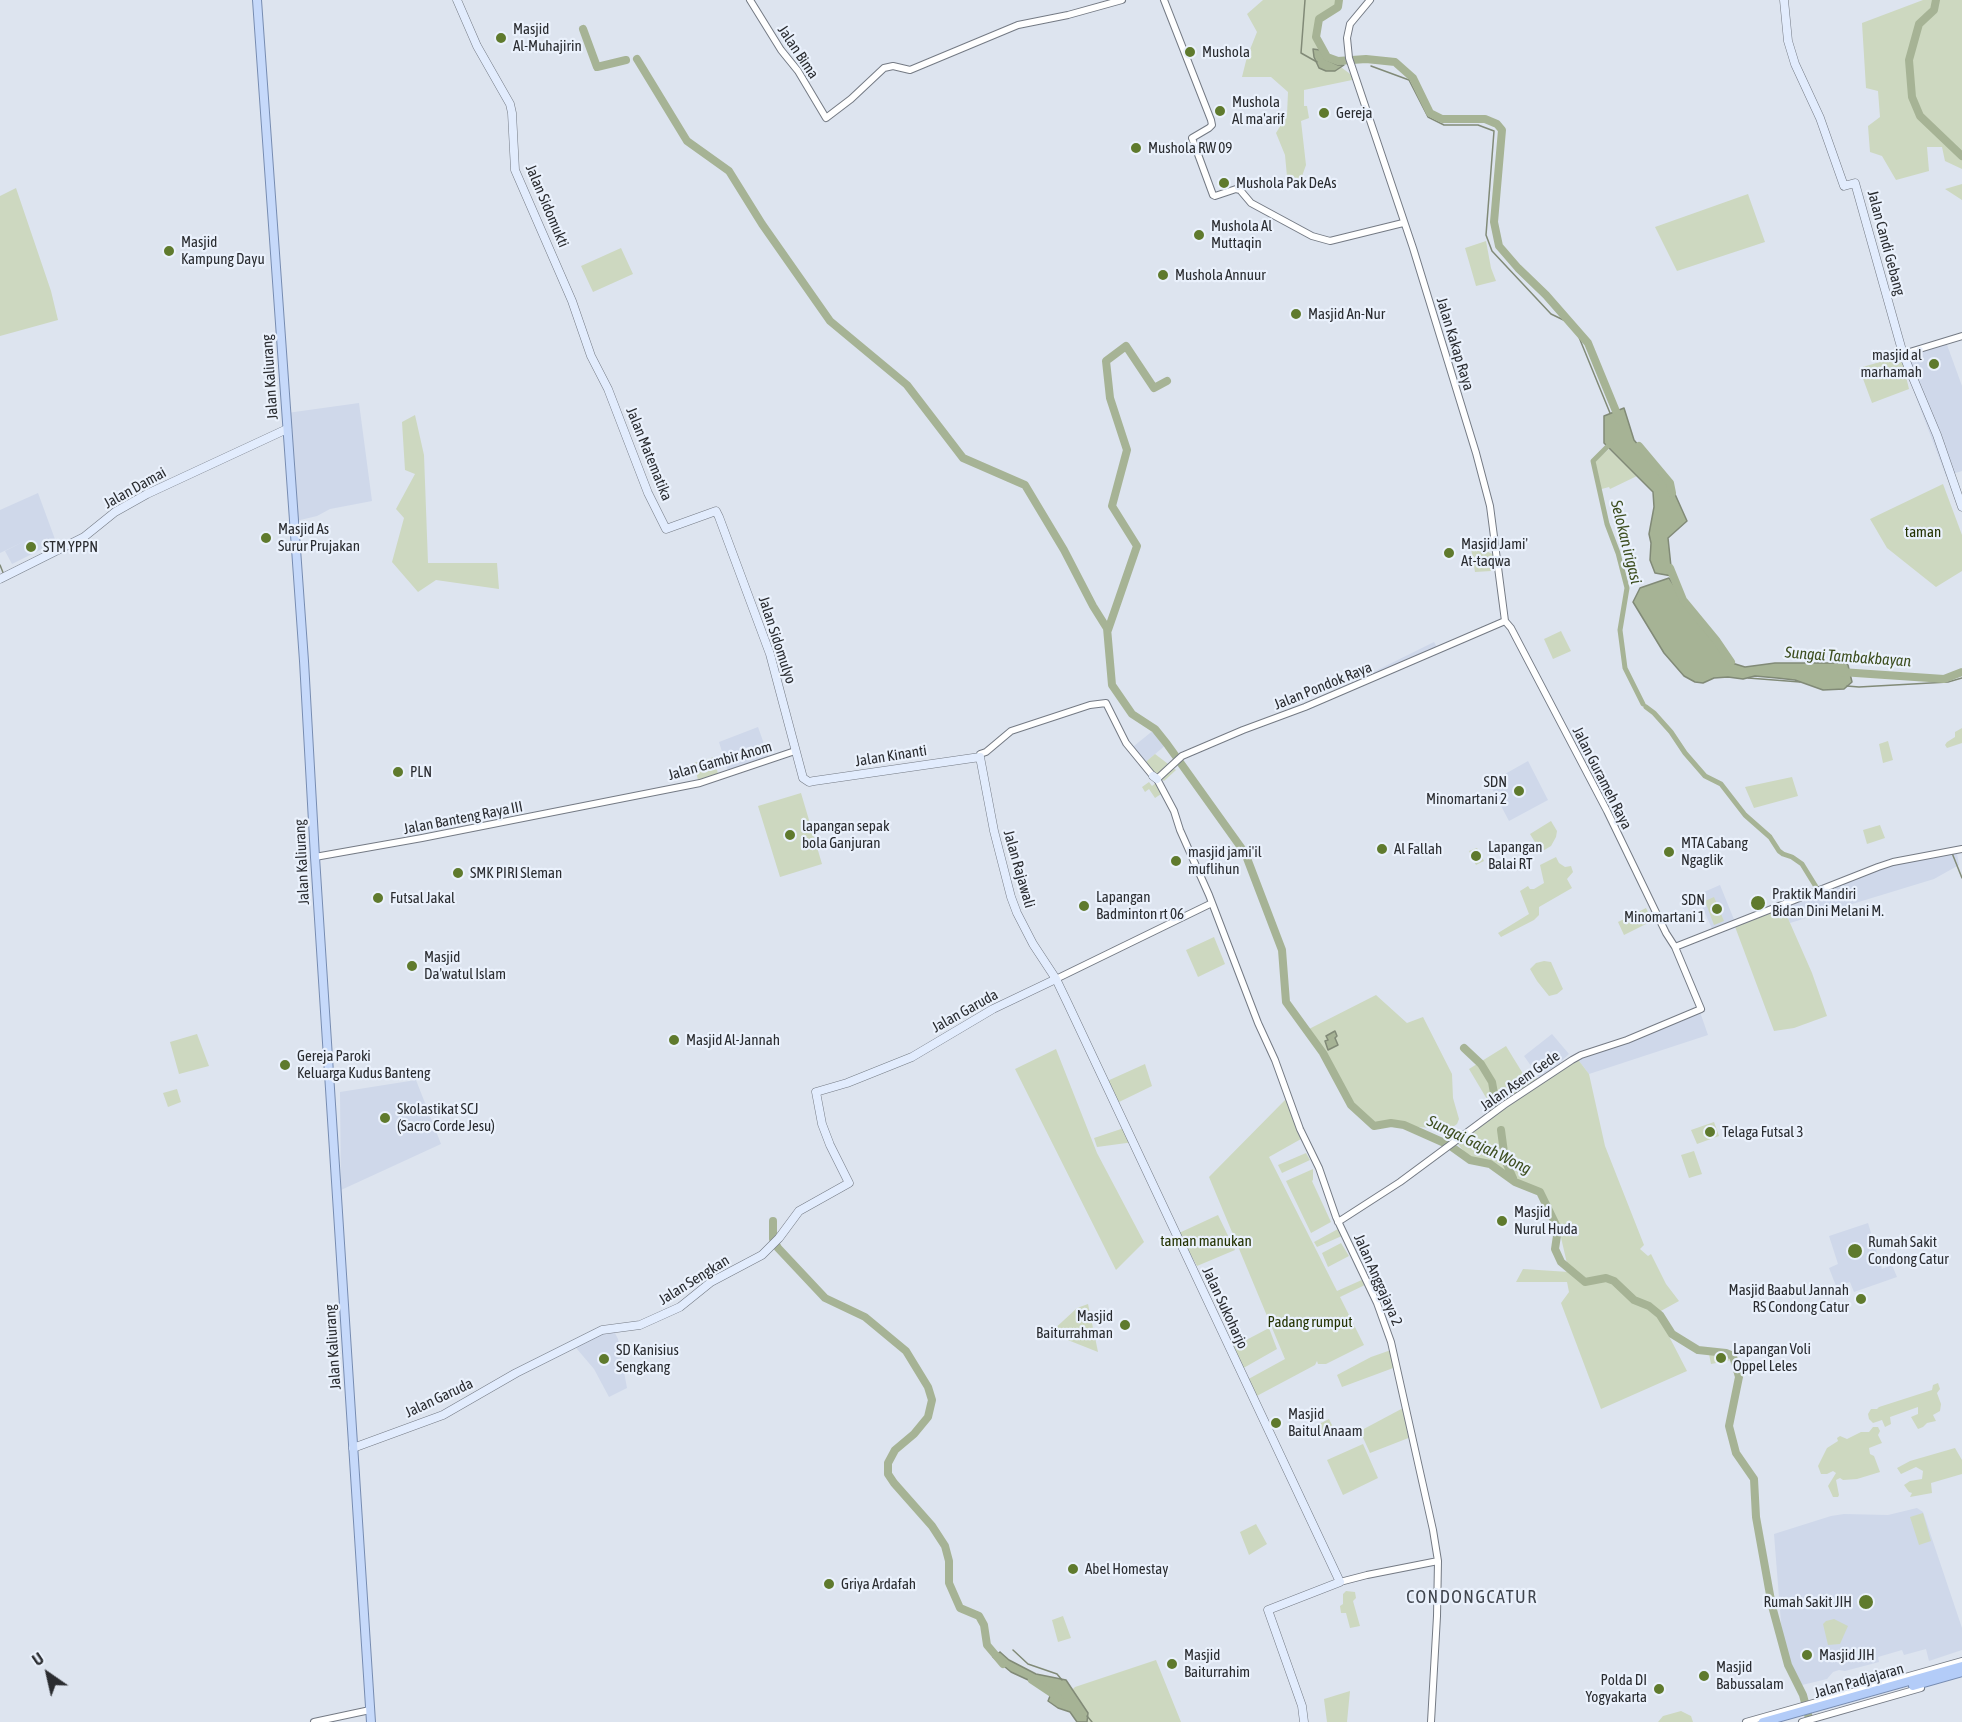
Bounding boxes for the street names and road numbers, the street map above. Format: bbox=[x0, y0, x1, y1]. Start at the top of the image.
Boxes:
street label: Jalan Bima bbox=[774, 22, 822, 82]
street label: Jalan Sidomukti bbox=[521, 162, 573, 250]
street label: Jalan Candi Gebang bbox=[1863, 188, 1909, 298]
street label: Jalan Kakap Raya bbox=[1432, 295, 1478, 393]
street label: Jalan Kaliurang bbox=[258, 334, 282, 420]
street label: Jalan Matematika bbox=[622, 405, 676, 503]
street label: Jalan Damai bbox=[101, 463, 169, 513]
street label: Jalan Sidomulyo bbox=[754, 594, 800, 686]
street label: Jalan Pondok Raya bbox=[1271, 658, 1375, 714]
street label: Jalan Gurameh Raya bbox=[1568, 724, 1636, 832]
street label: Jalan Gambir Anom bbox=[666, 738, 774, 784]
street label: Jalan Kinanti bbox=[854, 741, 928, 771]
street label: Jalan Banteng Raya III bbox=[402, 798, 524, 838]
street label: Jalan Kaliurang bbox=[291, 819, 313, 905]
street label: Jalan Rajawali bbox=[999, 828, 1039, 910]
street label: Jalan Garuda bbox=[929, 985, 1001, 1037]
street label: Jalan Asem Gede bbox=[1477, 1047, 1563, 1115]
street label: Jalan Anggajaya 2 bbox=[1350, 1231, 1406, 1329]
street label: Jalan Sengkan bbox=[655, 1251, 733, 1309]
street label: Jalan Sukoharjo bbox=[1198, 1264, 1252, 1352]
street label: Jalan Kaliurang bbox=[321, 1304, 345, 1390]
street label: Jalan Garuda bbox=[402, 1374, 476, 1422]
street label: Jalan Padjajaran bbox=[1812, 1660, 1906, 1702]

